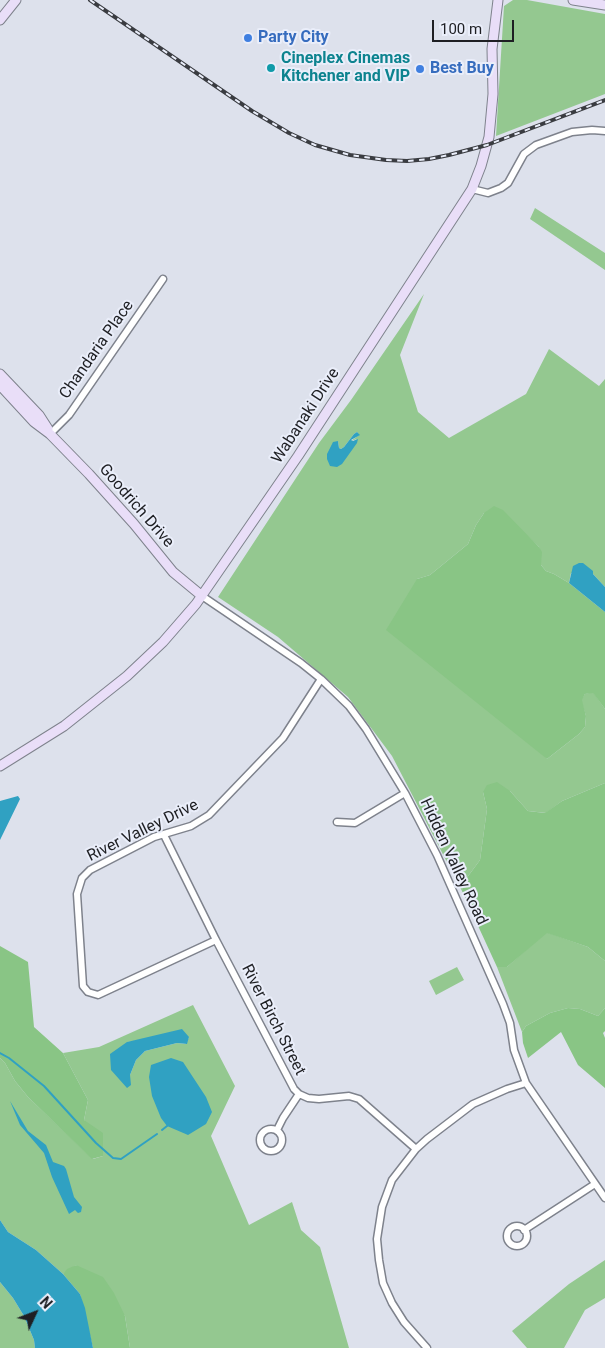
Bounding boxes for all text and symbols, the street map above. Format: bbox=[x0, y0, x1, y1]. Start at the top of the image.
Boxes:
scale bar bbox=[435, 10, 518, 42]
text: 100 m bbox=[440, 20, 482, 38]
place label: Party City bbox=[258, 28, 329, 48]
marker: Party City bbox=[242, 32, 254, 44]
place label: Cineplex Cinemas Kitchener and VIP bbox=[281, 49, 410, 87]
place label: Best Buy bbox=[430, 59, 494, 79]
marker: Cineplex Cinemas Kitchener and VIP bbox=[265, 62, 277, 74]
marker: Best Buy bbox=[414, 63, 426, 75]
street label: Chandaria Place bbox=[56, 297, 138, 403]
street label: Wabanaki Drive bbox=[268, 365, 344, 467]
street label: Goodrich Drive bbox=[94, 460, 178, 552]
street label: River Valley Drive bbox=[84, 796, 202, 866]
street label: Hidden Valley Road bbox=[415, 796, 491, 928]
street label: River Birch Street bbox=[237, 961, 309, 1079]
north arrow bbox=[10, 1288, 60, 1338]
text: N bbox=[37, 1294, 55, 1312]

